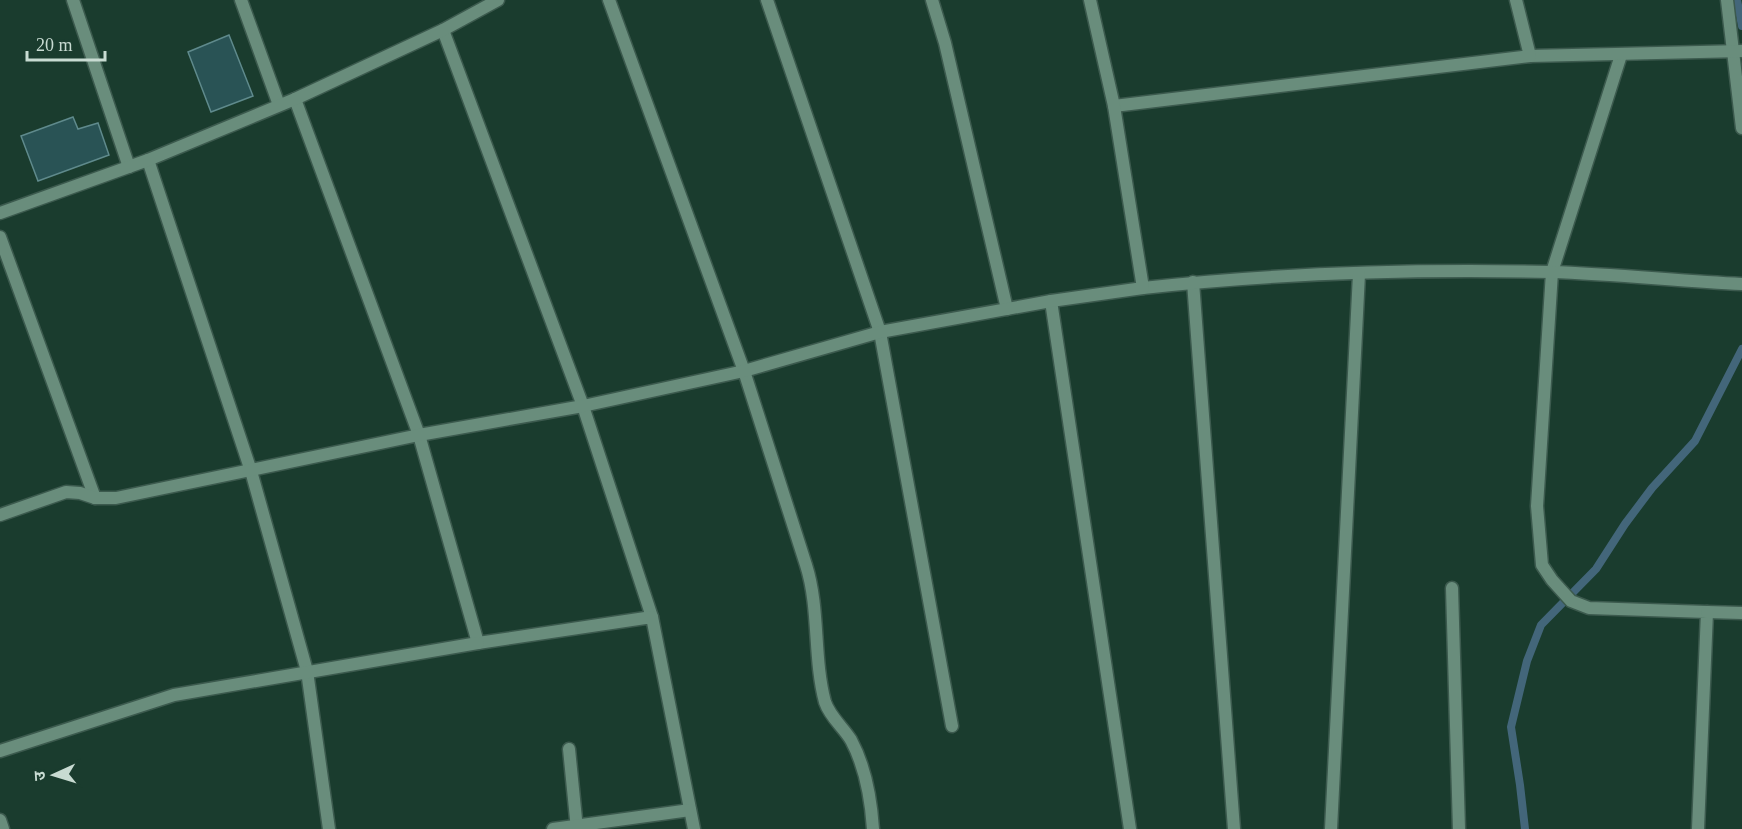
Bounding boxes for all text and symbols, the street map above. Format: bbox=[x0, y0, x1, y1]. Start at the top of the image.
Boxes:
scale bar bbox=[27, 24, 105, 62]
text: 20 m bbox=[36, 35, 73, 55]
north arrow bbox=[24, 745, 84, 805]
text: उ bbox=[31, 770, 48, 781]

